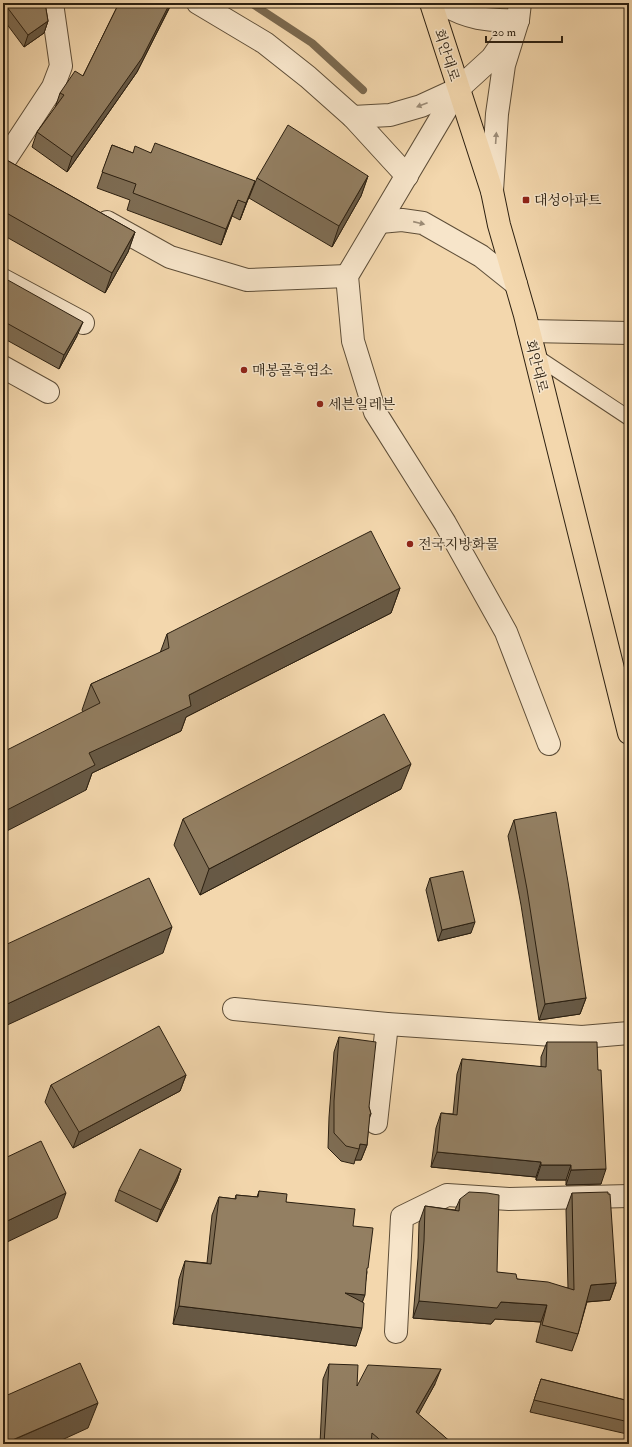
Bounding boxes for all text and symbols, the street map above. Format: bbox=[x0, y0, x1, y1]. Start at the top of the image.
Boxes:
scale bar bbox=[486, 18, 562, 44]
text: 20 m bbox=[492, 25, 517, 40]
street label: 회안대로 bbox=[430, 27, 463, 84]
one-way arrow bbox=[416, 103, 428, 109]
one-way arrow bbox=[492, 132, 499, 144]
place label: 대성아파트 bbox=[534, 192, 602, 209]
marker: 대성아파트 bbox=[521, 195, 531, 205]
one-way arrow bbox=[413, 221, 425, 227]
street label: 회안대로 bbox=[522, 338, 551, 395]
place label: 매봉골흑염소 bbox=[252, 362, 334, 379]
marker: 매봉골흑염소 bbox=[239, 365, 249, 375]
place label: 세븐일레븐 bbox=[328, 396, 396, 413]
marker: 세븐일레븐 bbox=[315, 399, 325, 409]
place label: 전국지방화물 bbox=[418, 536, 500, 553]
marker: 전국지방화물 bbox=[405, 539, 415, 549]

